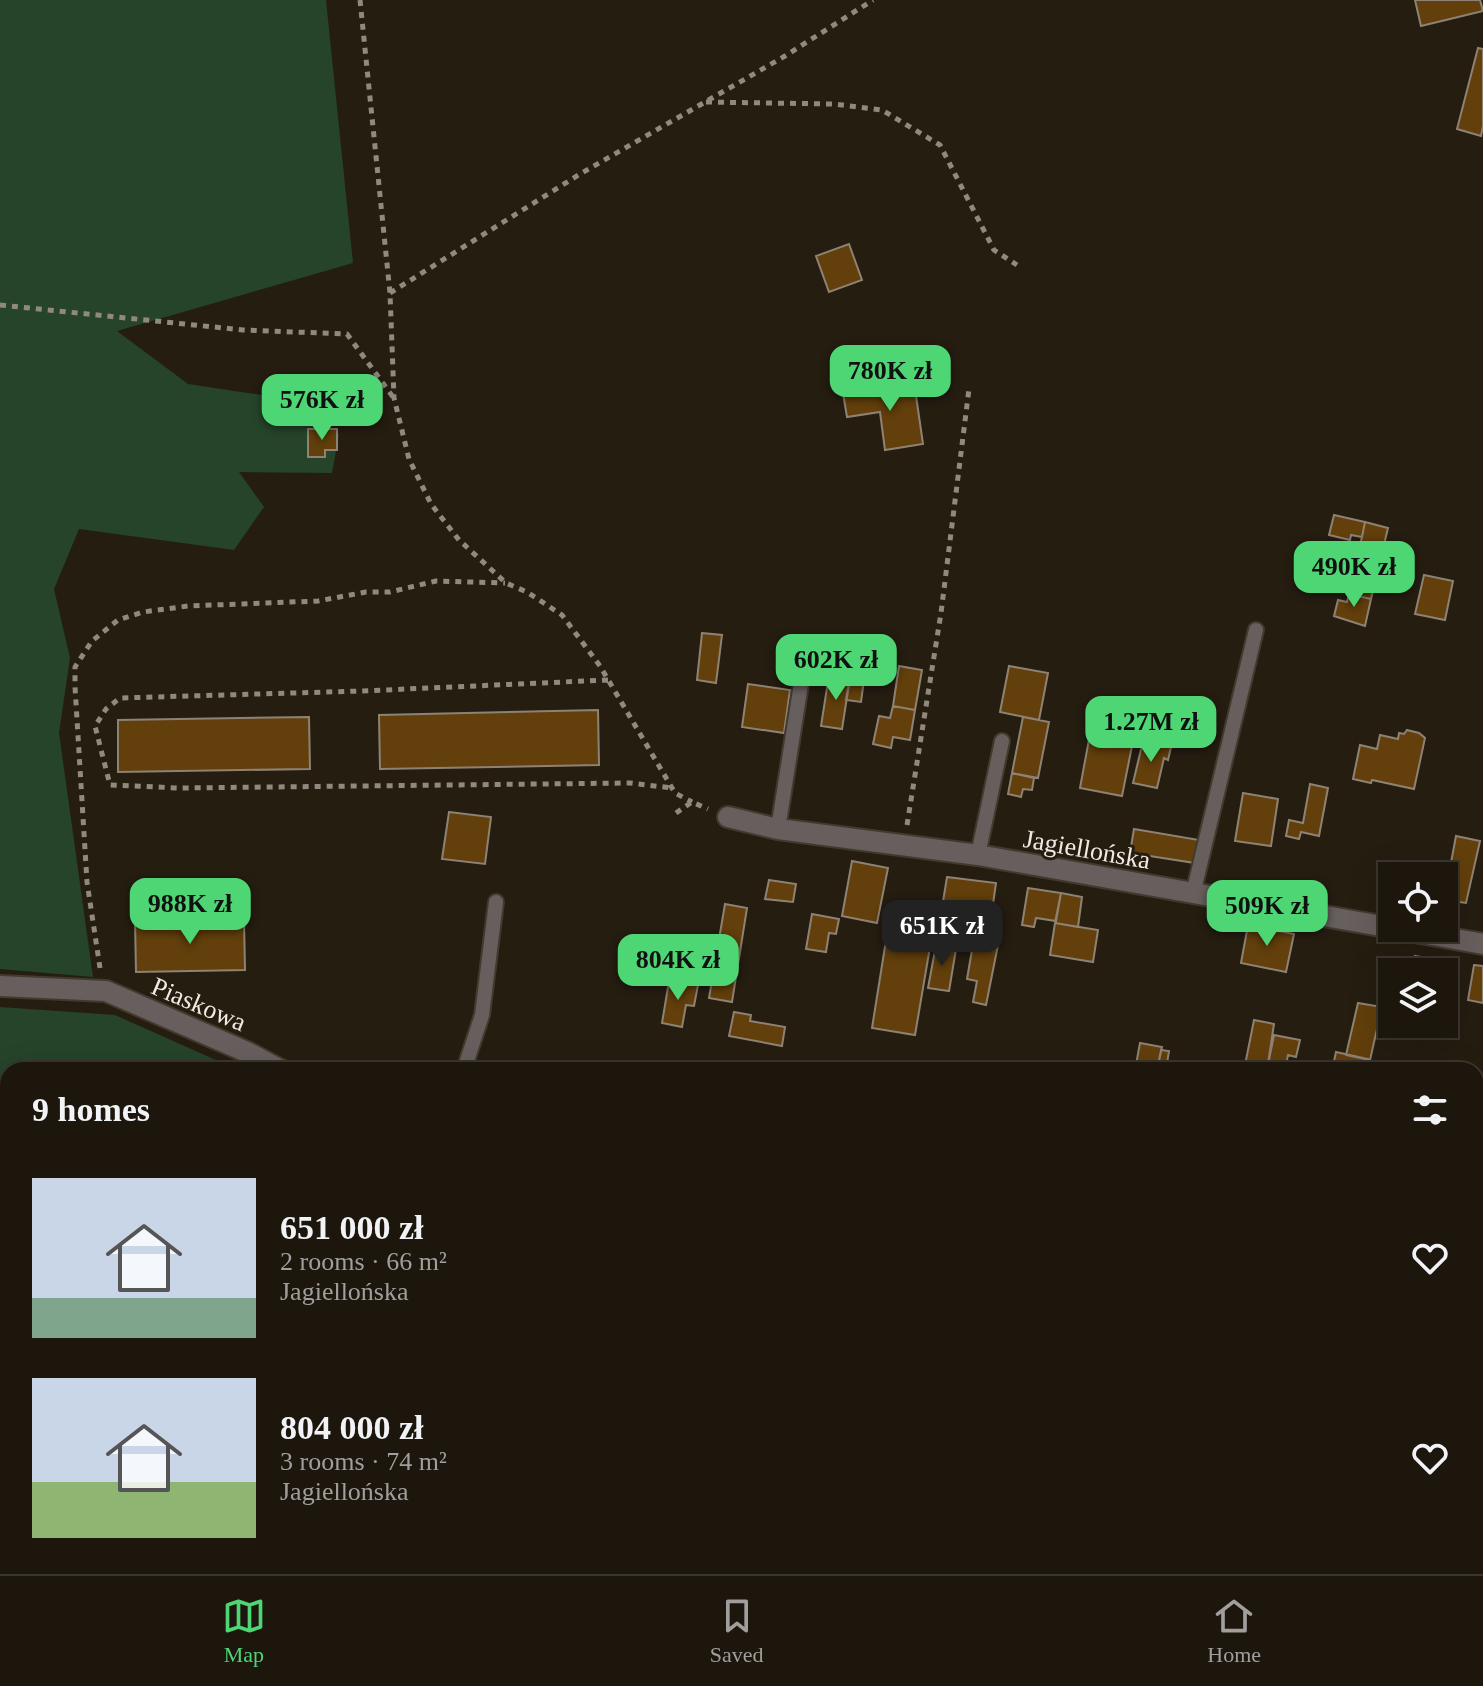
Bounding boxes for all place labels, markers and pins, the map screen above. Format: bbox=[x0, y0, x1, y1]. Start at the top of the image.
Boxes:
pin: 780K zł bbox=[816, 345, 964, 413]
pin: 576K zł bbox=[248, 374, 396, 442]
pin: 490K zł bbox=[1280, 541, 1428, 609]
pin: 602K zł bbox=[762, 634, 910, 702]
pin: 1.27M zł bbox=[1068, 696, 1234, 764]
pin: 988K zł bbox=[116, 878, 264, 946]
pin: 509K zł bbox=[1193, 880, 1341, 948]
pin: 651K zł bbox=[868, 900, 1016, 968]
pin: 804K zł bbox=[604, 934, 752, 1002]

